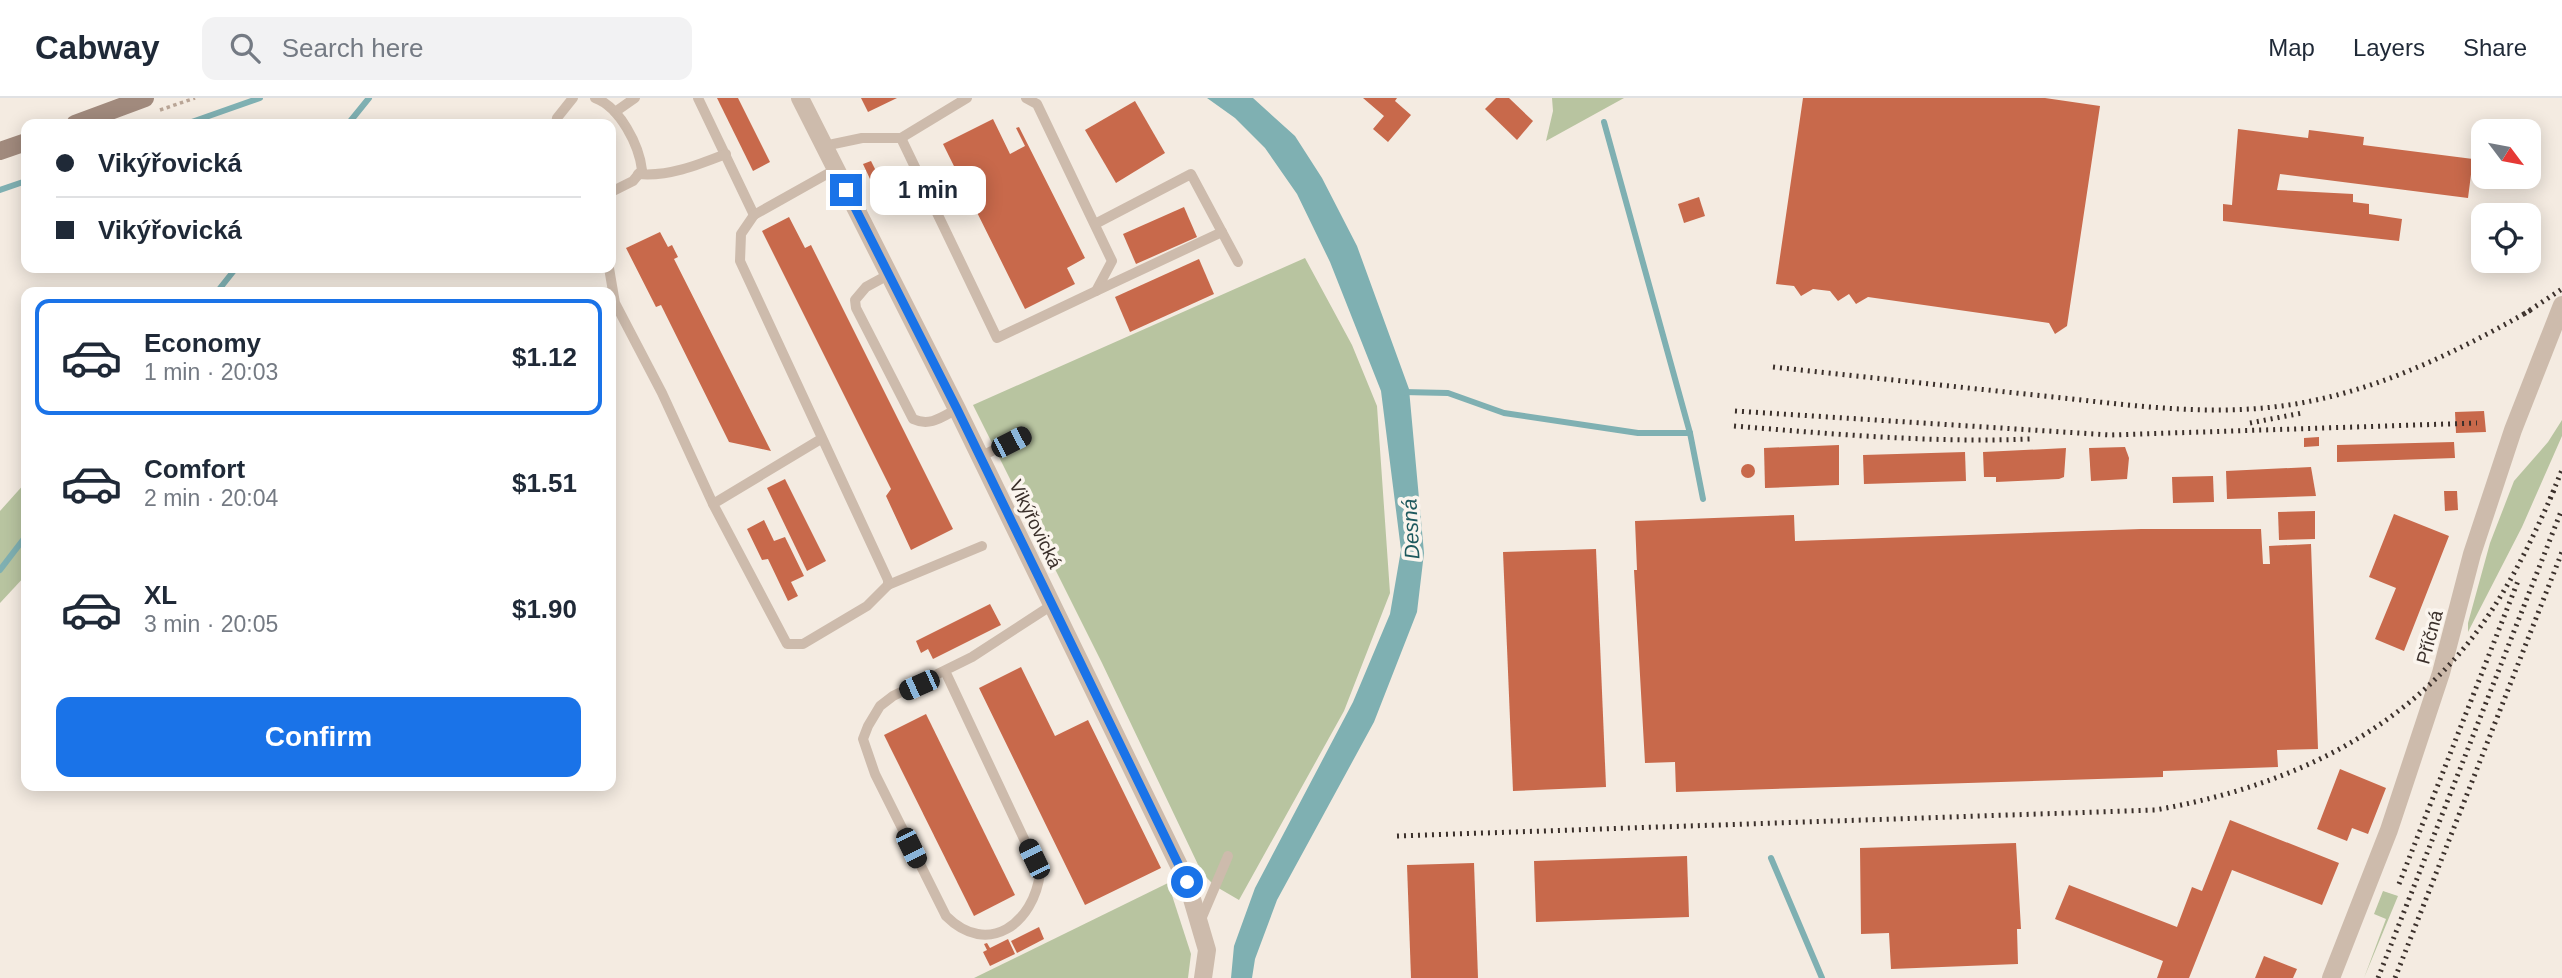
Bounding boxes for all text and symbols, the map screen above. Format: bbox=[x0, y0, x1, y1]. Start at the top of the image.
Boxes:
search box bbox=[202, 17, 692, 80]
text: Cabway bbox=[35, 29, 160, 66]
icon: search bbox=[226, 29, 264, 67]
text: Search here bbox=[282, 33, 423, 63]
text: Map bbox=[2268, 34, 2315, 61]
text: Layers bbox=[2353, 34, 2425, 61]
text: Share bbox=[2463, 34, 2527, 61]
north arrow bbox=[2471, 119, 2541, 189]
map controls bbox=[2471, 119, 2541, 273]
text: Vikýřovická bbox=[98, 148, 242, 178]
callout: 1 min bbox=[870, 166, 986, 214]
route end bbox=[830, 174, 862, 206]
text: 1 min bbox=[898, 177, 958, 203]
button: locate bbox=[2471, 203, 2541, 273]
text: Vikýřovická bbox=[98, 215, 242, 245]
icon: car bbox=[60, 326, 123, 389]
text: Economy bbox=[144, 328, 261, 358]
text: $1.12 bbox=[512, 342, 577, 372]
text: 1 min · 20:03 bbox=[144, 359, 278, 385]
car bbox=[988, 423, 1035, 461]
icon: car bbox=[60, 452, 123, 515]
text: Comfort bbox=[144, 454, 245, 484]
text: $1.51 bbox=[512, 468, 577, 498]
street label: Vikýřovická bbox=[1005, 477, 1066, 572]
text: 2 min · 20:04 bbox=[144, 485, 278, 511]
water label: Desná bbox=[1397, 498, 1424, 560]
icon: car bbox=[60, 578, 123, 641]
text: XL bbox=[144, 580, 177, 610]
text: $1.90 bbox=[512, 594, 577, 624]
street label: Příčná bbox=[2412, 607, 2447, 666]
text: 3 min · 20:05 bbox=[144, 611, 278, 637]
car bbox=[896, 667, 943, 703]
button: Confirm bbox=[56, 697, 581, 777]
car bbox=[893, 825, 930, 871]
car bbox=[1016, 836, 1053, 882]
route start bbox=[1171, 866, 1203, 898]

